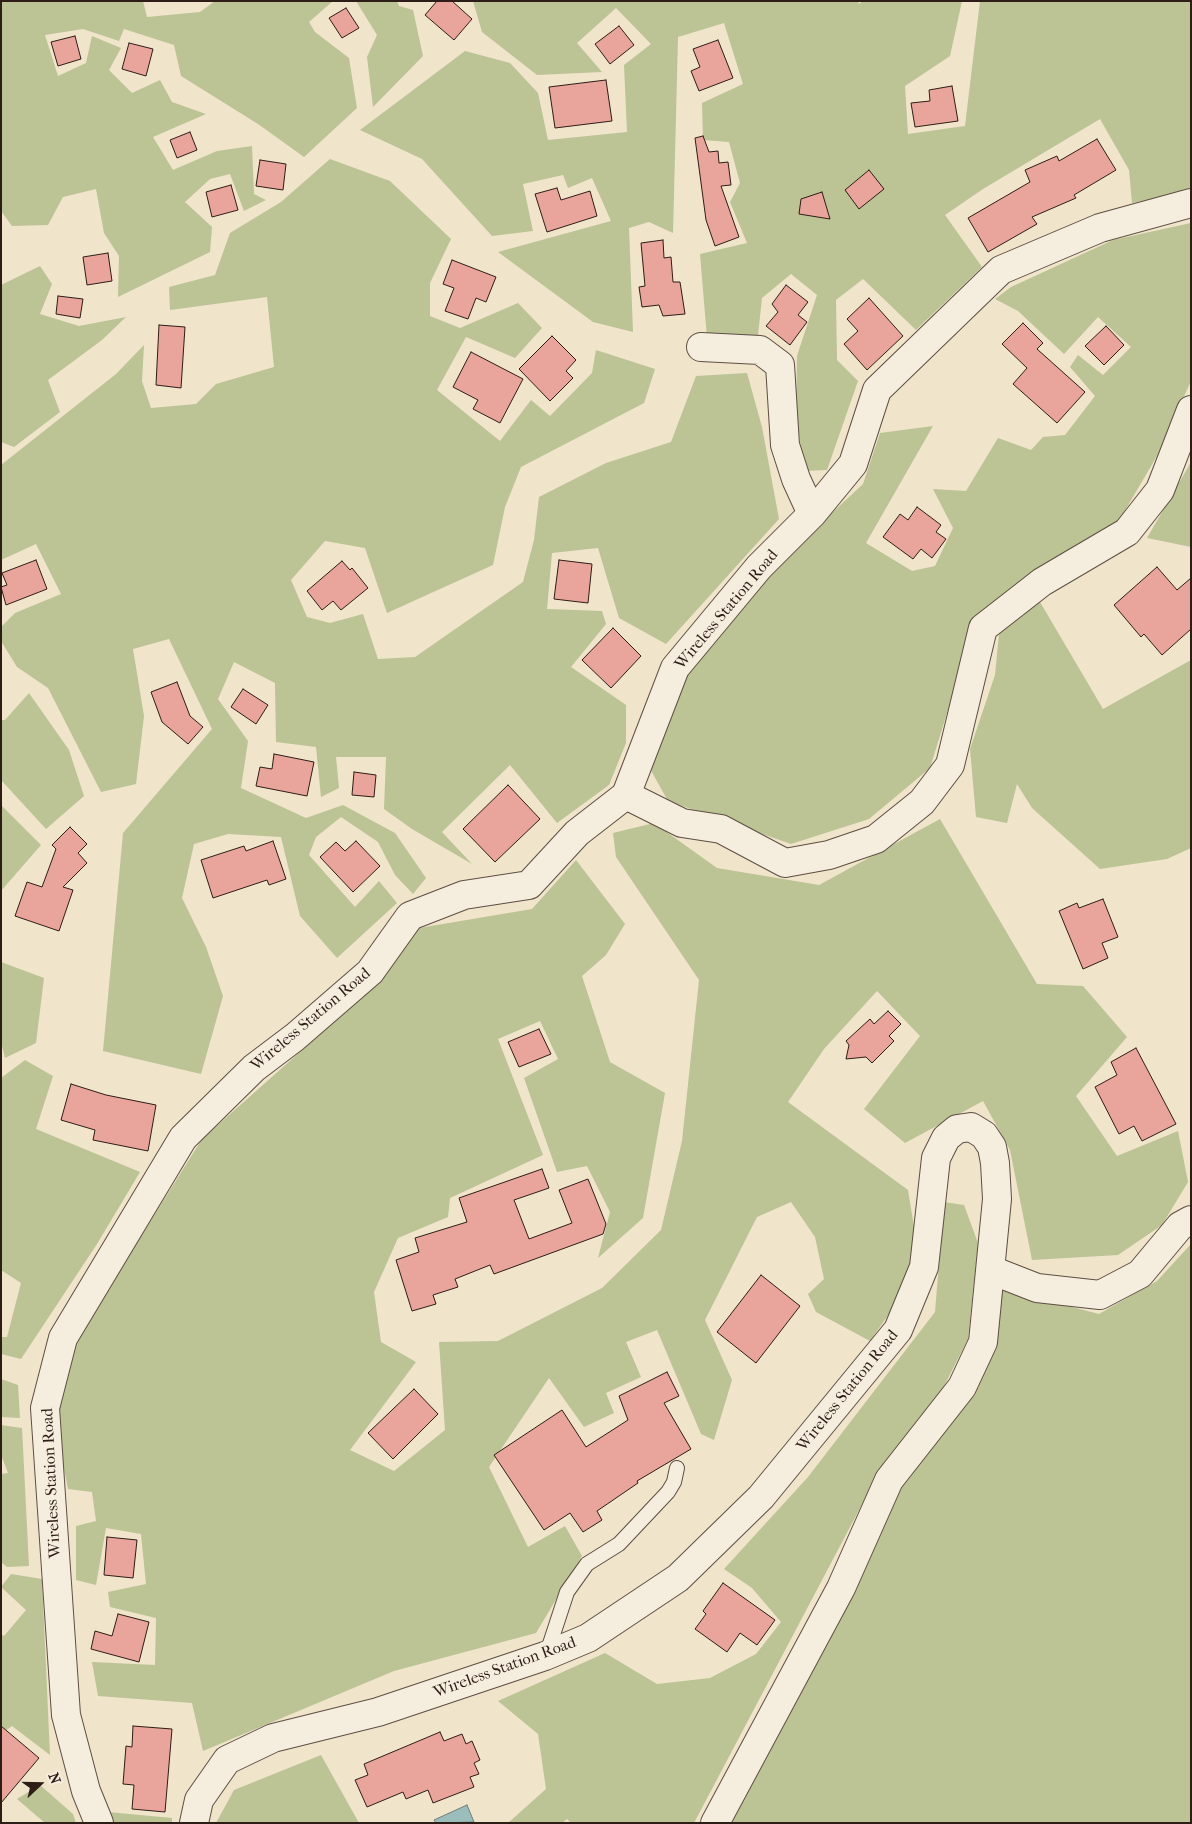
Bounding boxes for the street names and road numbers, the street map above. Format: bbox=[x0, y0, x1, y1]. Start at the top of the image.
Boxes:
street label: Wireless Station Road bbox=[671, 546, 783, 674]
street label: Wireless Station Road bbox=[247, 964, 375, 1076]
street label: Wireless Station Road bbox=[793, 1327, 903, 1455]
street label: Wireless Station Road bbox=[38, 1407, 66, 1559]
street label: Wireless Station Road bbox=[431, 1633, 579, 1703]

